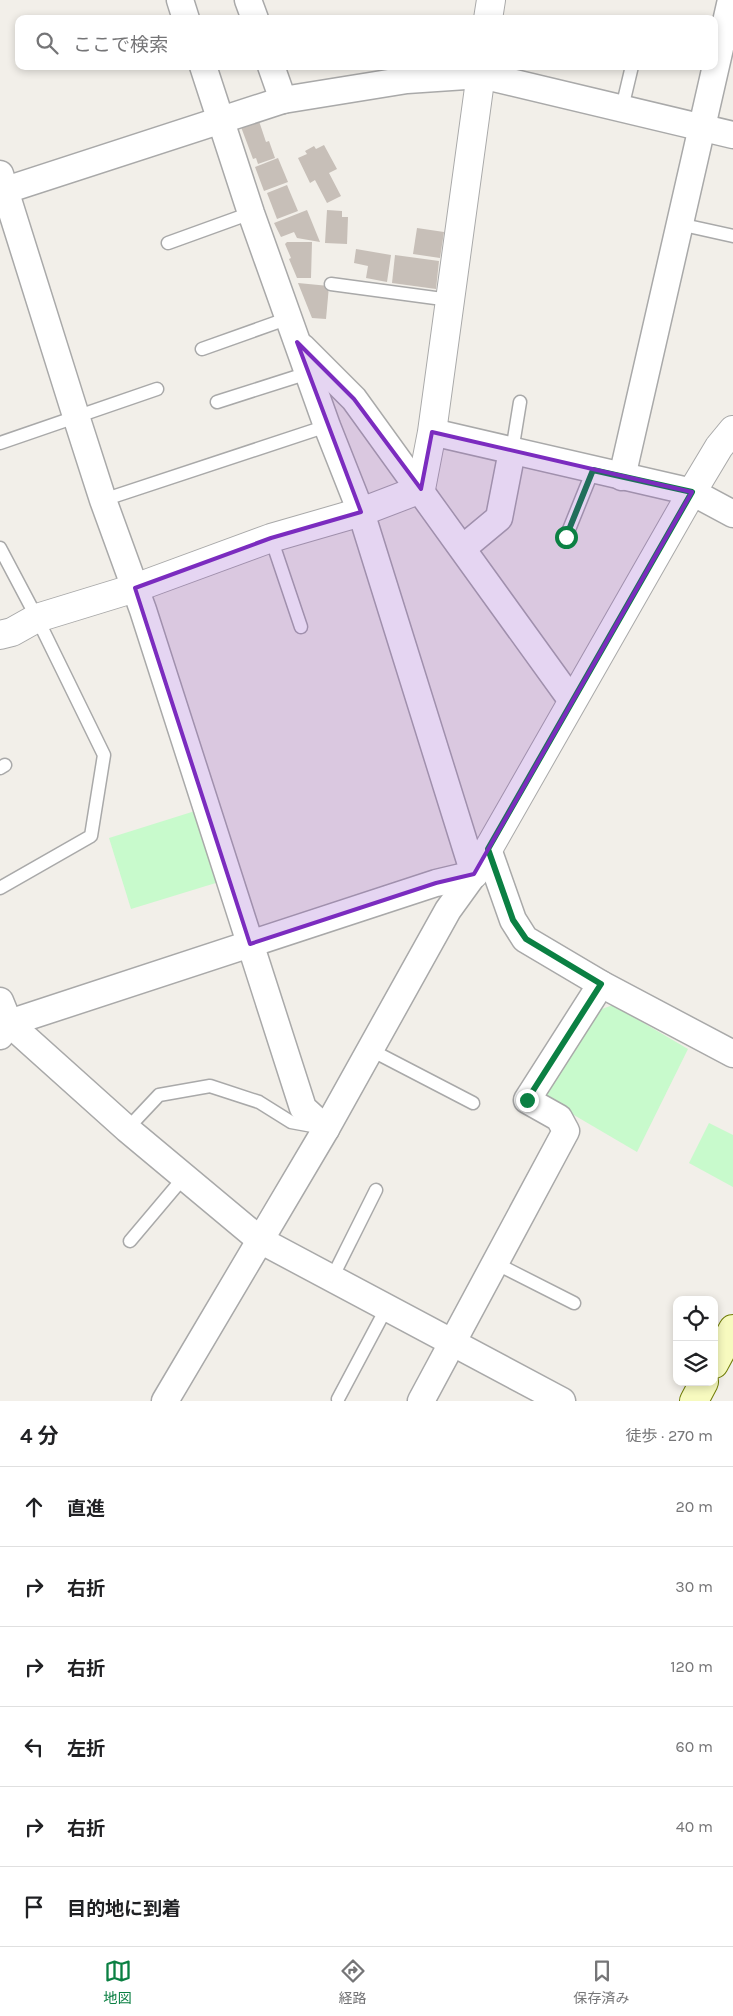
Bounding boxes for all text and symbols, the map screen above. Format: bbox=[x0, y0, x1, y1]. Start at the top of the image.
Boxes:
search box bbox=[15, 15, 718, 70]
icon: search bbox=[33, 29, 61, 57]
text: ここで検索 bbox=[73, 34, 168, 56]
route start bbox=[555, 526, 578, 549]
route end bbox=[516, 1089, 539, 1112]
map controls bbox=[673, 1296, 718, 1386]
button: locate bbox=[673, 1296, 718, 1341]
button: layers bbox=[673, 1341, 718, 1386]
text: 4 分 bbox=[20, 1424, 59, 1448]
text: 徒歩 · 270 m bbox=[625, 1426, 713, 1445]
icon: ahead bbox=[20, 1493, 48, 1521]
text: 20 m bbox=[675, 1497, 713, 1516]
text: 直進 bbox=[67, 1498, 105, 1520]
icon: right bbox=[20, 1573, 48, 1601]
text: 30 m bbox=[675, 1577, 713, 1596]
text: 右折 bbox=[67, 1578, 105, 1600]
icon: right bbox=[20, 1653, 48, 1681]
text: 120 m bbox=[670, 1657, 713, 1676]
text: 右折 bbox=[67, 1658, 105, 1680]
icon: left bbox=[20, 1733, 48, 1761]
text: 60 m bbox=[676, 1737, 713, 1756]
text: 左折 bbox=[67, 1738, 105, 1760]
icon: right bbox=[20, 1813, 48, 1841]
text: 40 m bbox=[676, 1817, 713, 1836]
text: 右折 bbox=[67, 1818, 105, 1840]
icon: arrive bbox=[20, 1893, 48, 1921]
text: 目的地に到着 bbox=[67, 1898, 181, 1920]
tab: 地図 bbox=[104, 1957, 132, 2007]
tab: 経路 bbox=[339, 1957, 367, 2007]
tab: 保存済み bbox=[574, 1957, 630, 2007]

